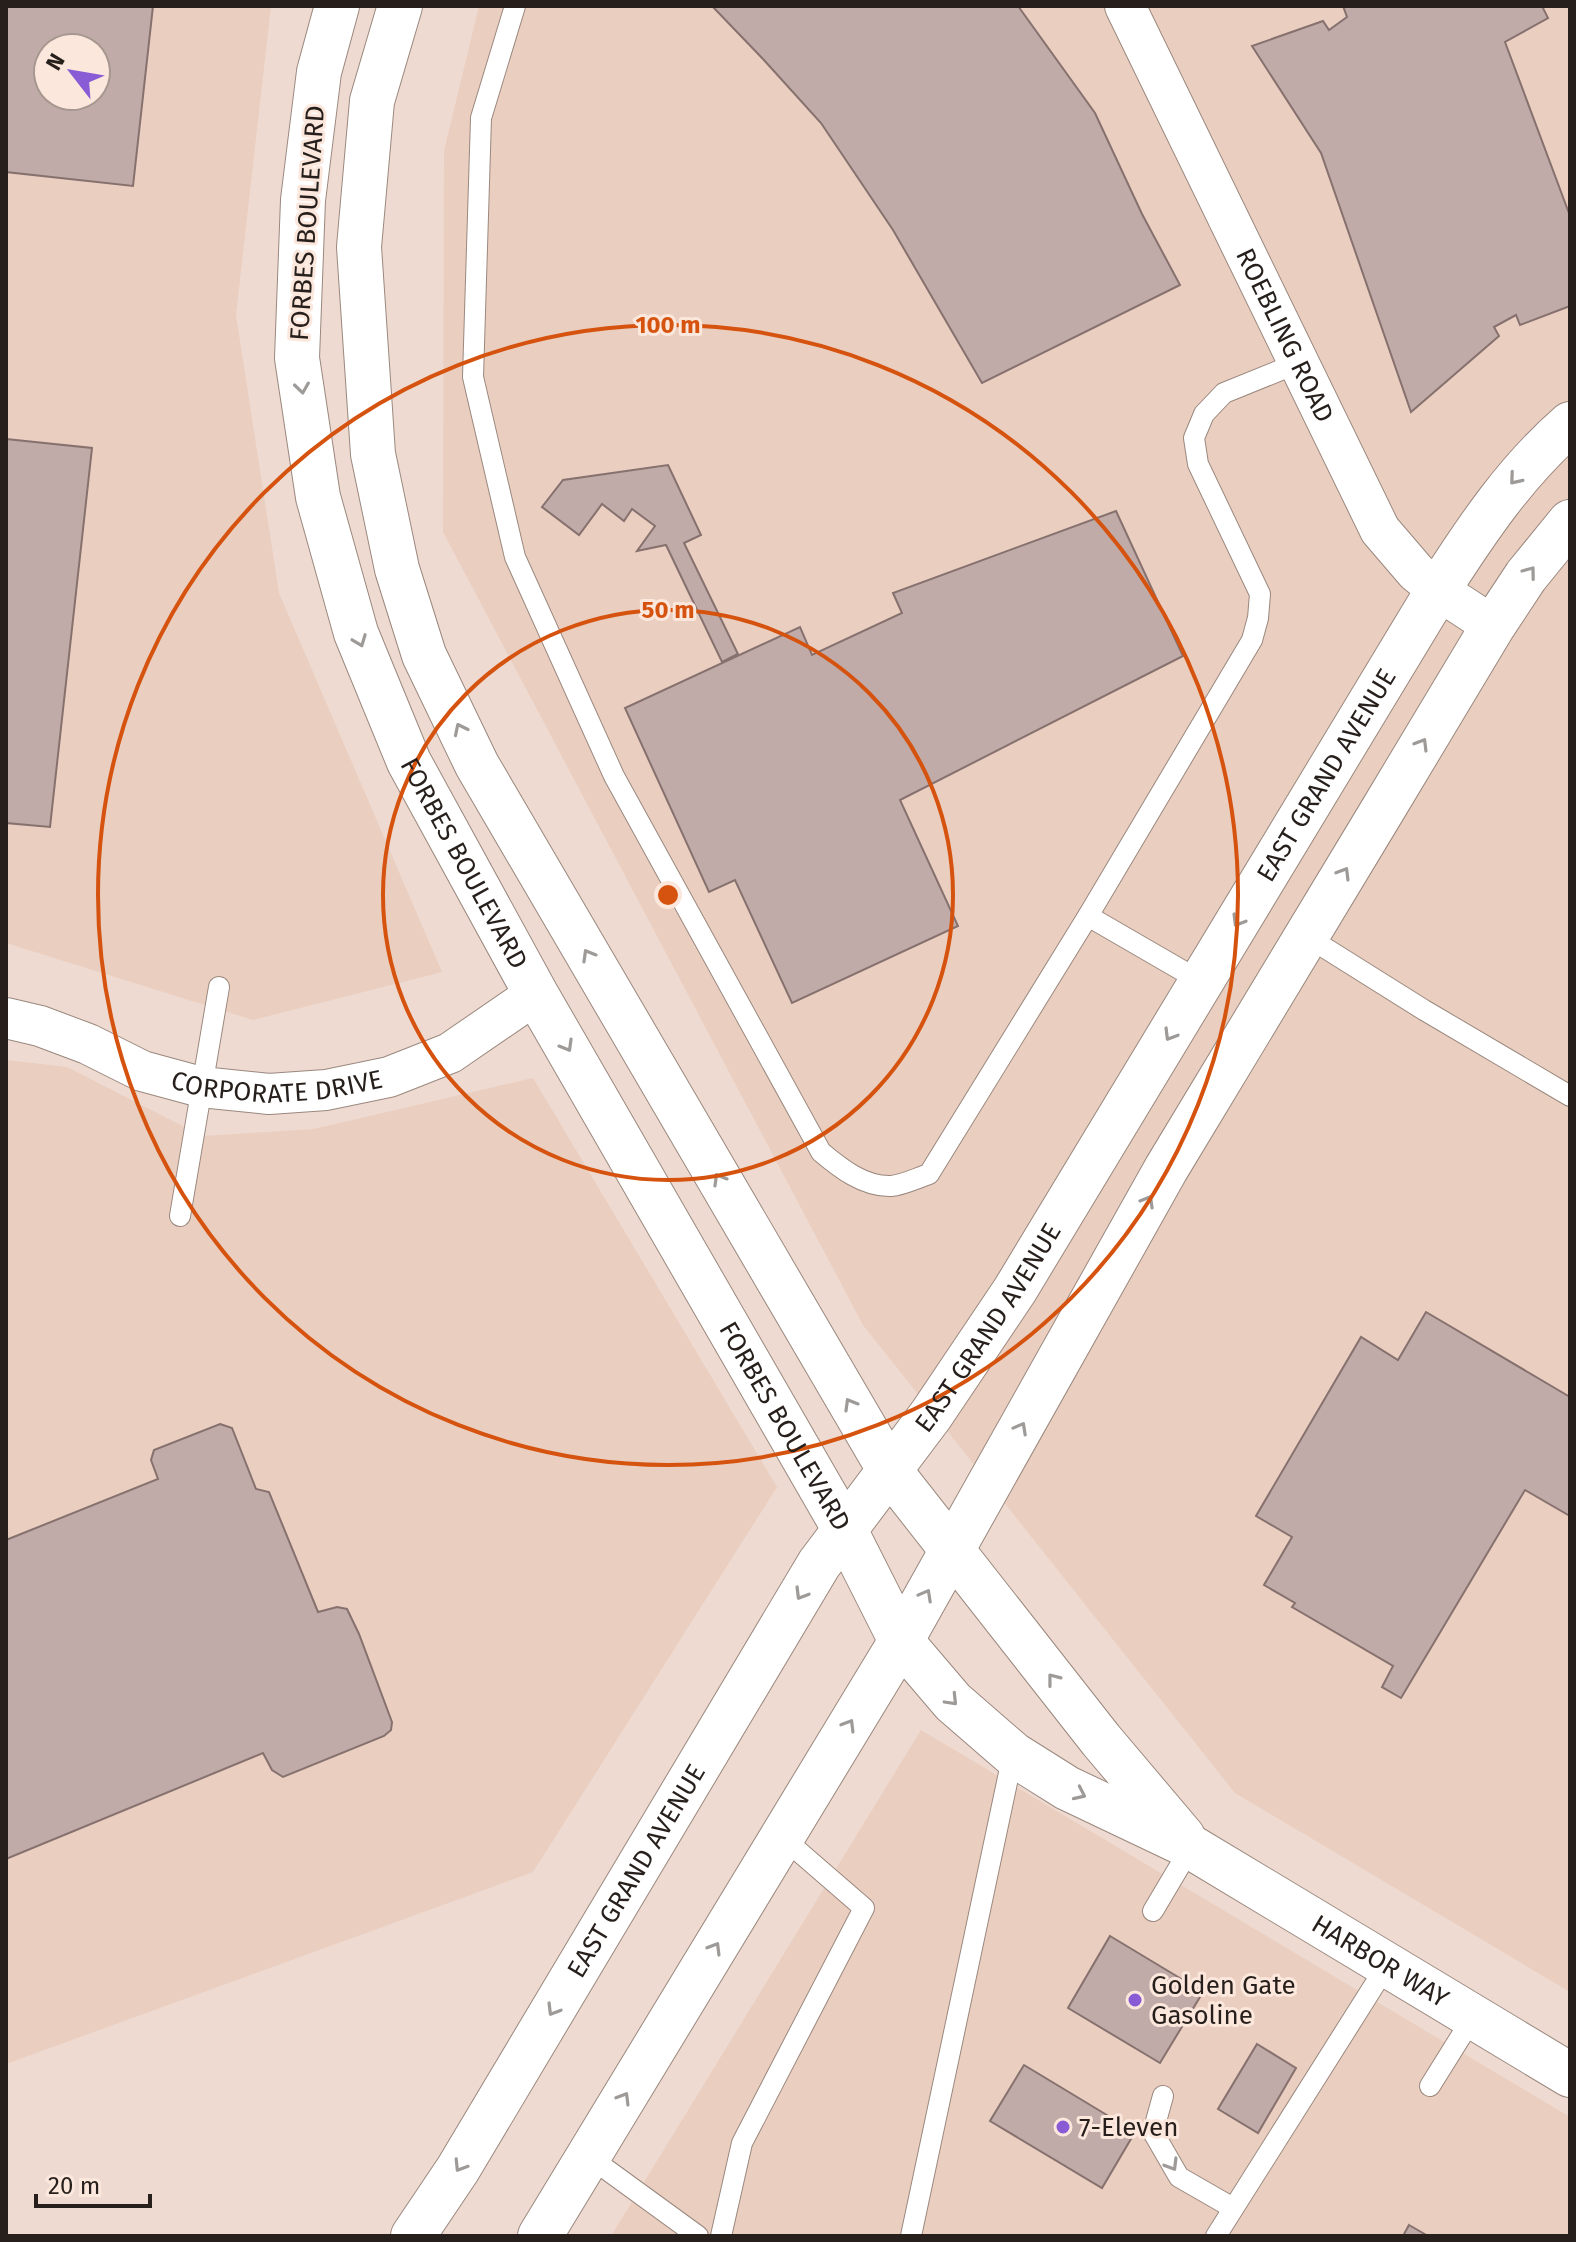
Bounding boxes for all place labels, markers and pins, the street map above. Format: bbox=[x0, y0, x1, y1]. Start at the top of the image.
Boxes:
centre of rings bbox=[654, 881, 682, 909]
place label: Golden Gate Gasoline bbox=[1151, 1970, 1296, 2031]
marker: Golden Gate Gasoline bbox=[1126, 1991, 1144, 2009]
place label: 7-Eleven bbox=[1079, 2112, 1178, 2143]
marker: 7-Eleven bbox=[1054, 2118, 1072, 2136]

